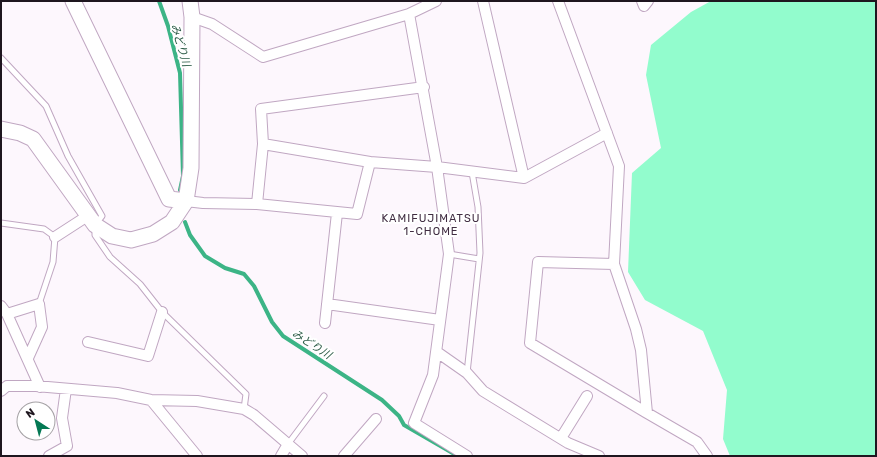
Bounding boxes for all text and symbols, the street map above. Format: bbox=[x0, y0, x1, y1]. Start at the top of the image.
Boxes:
water label: みどり川 bbox=[168, 22, 193, 69]
district label: KAMIFUJIMATSU 1-CHOME bbox=[382, 212, 481, 238]
water label: みどり川 bbox=[290, 327, 335, 362]
north arrow bbox=[16, 401, 56, 441]
text: N bbox=[23, 406, 38, 421]

